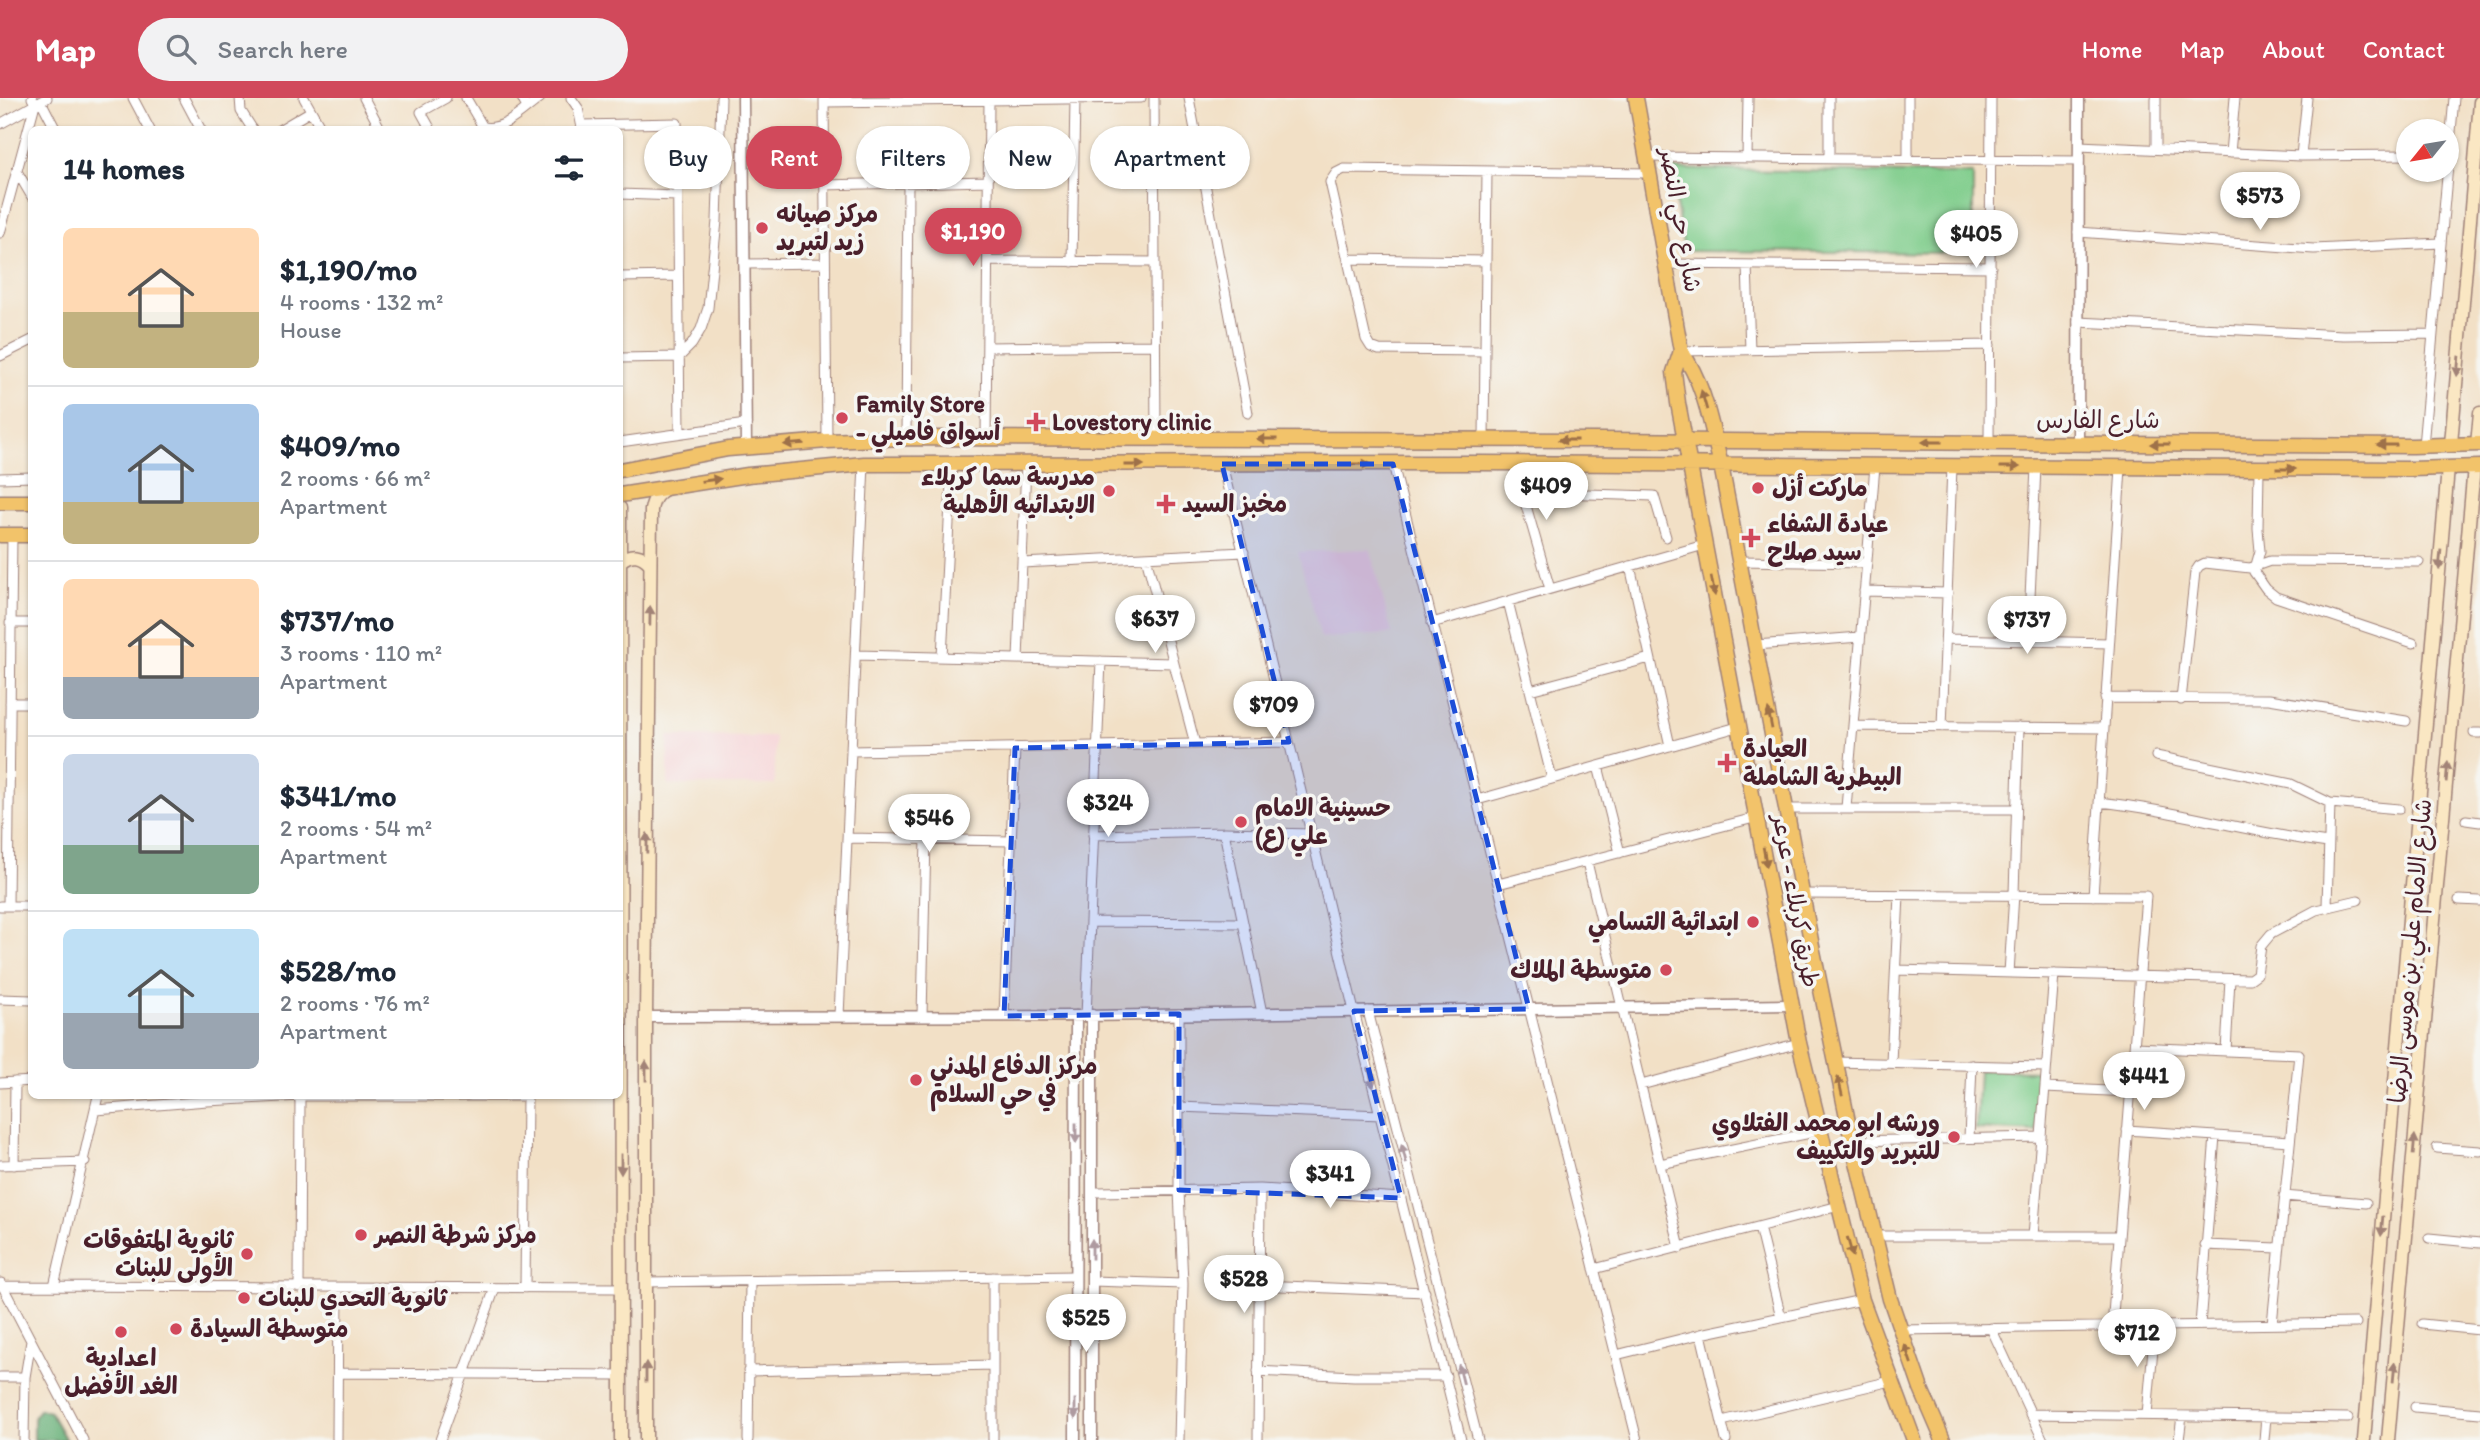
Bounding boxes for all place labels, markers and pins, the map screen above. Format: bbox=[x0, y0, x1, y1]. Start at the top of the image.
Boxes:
pin: $573 bbox=[2219, 172, 2301, 232]
place label: مركز صيانه زيد لتبريد bbox=[776, 199, 878, 256]
pin: $1,190 bbox=[916, 208, 1030, 268]
pin: $405 bbox=[1935, 211, 2017, 270]
marker: مركز صيانه زيد لتبريد bbox=[754, 220, 770, 236]
place label: Family Store - أسواق فاميلي bbox=[856, 389, 1001, 453]
place label: Lovestory clinic bbox=[1052, 407, 1211, 437]
marker: Family Store - أسواق فاميلي bbox=[834, 410, 850, 426]
marker: Lovestory clinic bbox=[1026, 412, 1046, 432]
place label: مدرسة سما كربلاء الابتدائيه الأهلية bbox=[921, 462, 1095, 519]
pin: $409 bbox=[1505, 462, 1587, 522]
place label: ماركت أزل bbox=[1772, 473, 1868, 502]
marker: ماركت أزل bbox=[1750, 480, 1766, 496]
marker: مدرسة سما كربلاء الابتدائيه الأهلية bbox=[1101, 483, 1117, 499]
place label: مخبز السيد bbox=[1182, 489, 1287, 518]
marker: مخبز السيد bbox=[1156, 494, 1176, 514]
place label: عيادة الشفاء سيد صلاح bbox=[1767, 509, 1888, 567]
marker: عيادة الشفاء سيد صلاح bbox=[1741, 528, 1761, 548]
pin: $637 bbox=[1114, 596, 1196, 655]
pin: $737 bbox=[1986, 596, 2068, 656]
pin: $709 bbox=[1233, 682, 1315, 741]
place label: العيادة البيطرية الشاملة bbox=[1743, 734, 1902, 791]
marker: العيادة البيطرية الشاملة bbox=[1717, 753, 1737, 773]
pin: $324 bbox=[1067, 780, 1149, 839]
place label: حسينية الامام علي (ع) bbox=[1255, 793, 1391, 857]
pin: $546 bbox=[888, 794, 970, 854]
marker: حسينية الامام علي (ع) bbox=[1233, 814, 1249, 830]
place label: ابتدائية التسامي bbox=[1588, 907, 1739, 943]
marker: ابتدائية التسامي bbox=[1745, 914, 1761, 930]
place label: متوسطة الملاك bbox=[1510, 955, 1652, 985]
marker: متوسطة الملاك bbox=[1658, 962, 1674, 978]
place label: مركز الدفاع المدني في حي السلام bbox=[930, 1051, 1097, 1115]
pin: $441 bbox=[2103, 1052, 2185, 1112]
marker: مركز الدفاع المدني في حي السلام bbox=[908, 1072, 924, 1088]
place label: ورشه ابو محمد الفتلاوي للتبريد والتكييف bbox=[1712, 1108, 1940, 1165]
marker: ورشه ابو محمد الفتلاوي للتبريد والتكييف bbox=[1946, 1129, 1962, 1145]
pin: $341 bbox=[1289, 1150, 1371, 1210]
place label: مركز شرطة النصر bbox=[373, 1220, 537, 1249]
place label: ثانوية المتفوقات الأولى للبنات bbox=[83, 1225, 235, 1284]
marker: مركز شرطة النصر bbox=[353, 1227, 369, 1243]
marker: ثانوية المتفوقات الأولى للبنات bbox=[239, 1246, 255, 1262]
pin: $528 bbox=[1203, 1256, 1285, 1315]
place label: ثانوية التحدي للبنات bbox=[258, 1283, 449, 1316]
marker: ثانوية التحدي للبنات bbox=[236, 1290, 252, 1306]
pin: $525 bbox=[1045, 1294, 1127, 1354]
pin: $712 bbox=[2096, 1310, 2178, 1369]
place label: متوسطة السيادة bbox=[190, 1314, 349, 1344]
marker: متوسطة السيادة bbox=[168, 1321, 184, 1337]
marker: اعدادية الغد الأفضل bbox=[113, 1324, 129, 1340]
place label: اعدادية الغد الأفضل bbox=[64, 1343, 178, 1400]

